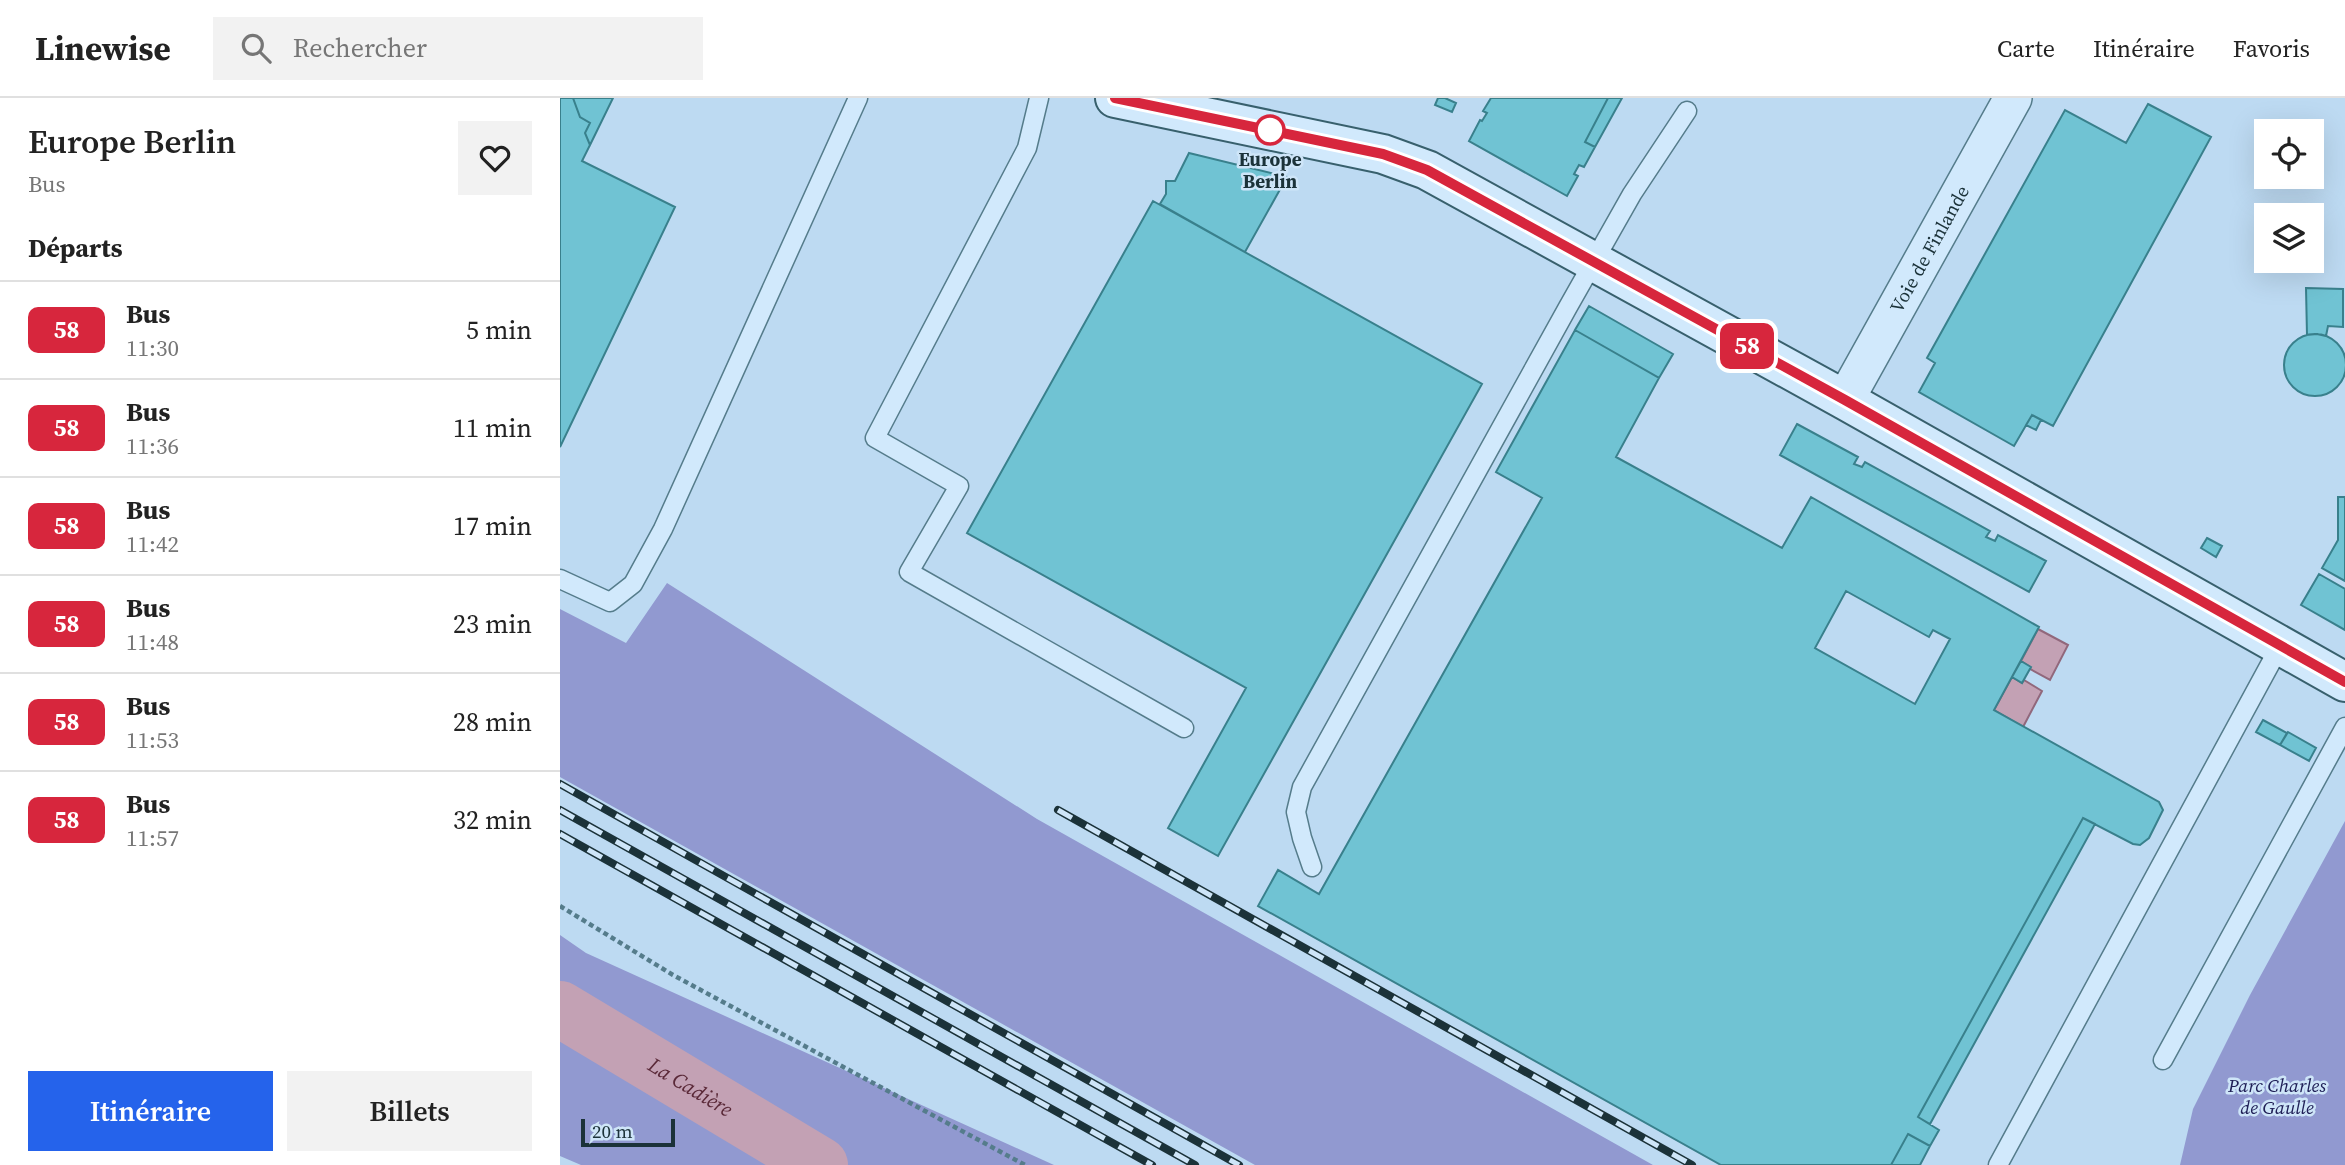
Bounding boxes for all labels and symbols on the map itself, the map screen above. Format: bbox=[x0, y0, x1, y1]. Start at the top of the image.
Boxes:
marker: Europe Berlin bbox=[1255, 115, 1285, 145]
place label: Europe Berlin bbox=[1238, 146, 1302, 194]
street label: Voie de Finlande bbox=[1883, 181, 1975, 317]
line badge: 58 bbox=[1716, 323, 1778, 369]
water label: La Cadière bbox=[642, 1050, 739, 1124]
park label: Parc Charles de Gaulle bbox=[2227, 1072, 2326, 1120]
scale bar bbox=[581, 1116, 676, 1148]

